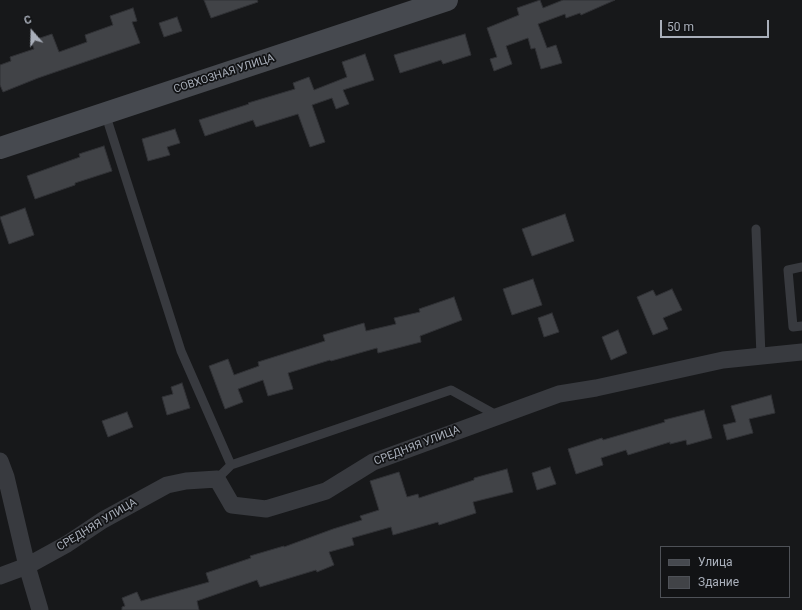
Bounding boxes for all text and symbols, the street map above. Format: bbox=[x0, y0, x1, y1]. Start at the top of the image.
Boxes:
north arrow bbox=[12, 12, 52, 52]
scale bar bbox=[662, 12, 771, 38]
text: С bbox=[22, 13, 33, 28]
text: 50 m bbox=[667, 20, 694, 34]
street label: СОВХОЗНАЯ УЛИЦА bbox=[172, 52, 276, 96]
street label: СРЕДНЯЯ УЛИЦА bbox=[372, 424, 462, 468]
street label: СРЕДНЯЯ УЛИЦА bbox=[55, 496, 139, 554]
legend bbox=[660, 546, 790, 598]
text: Улица bbox=[698, 555, 733, 569]
text: Здание bbox=[698, 575, 739, 589]

